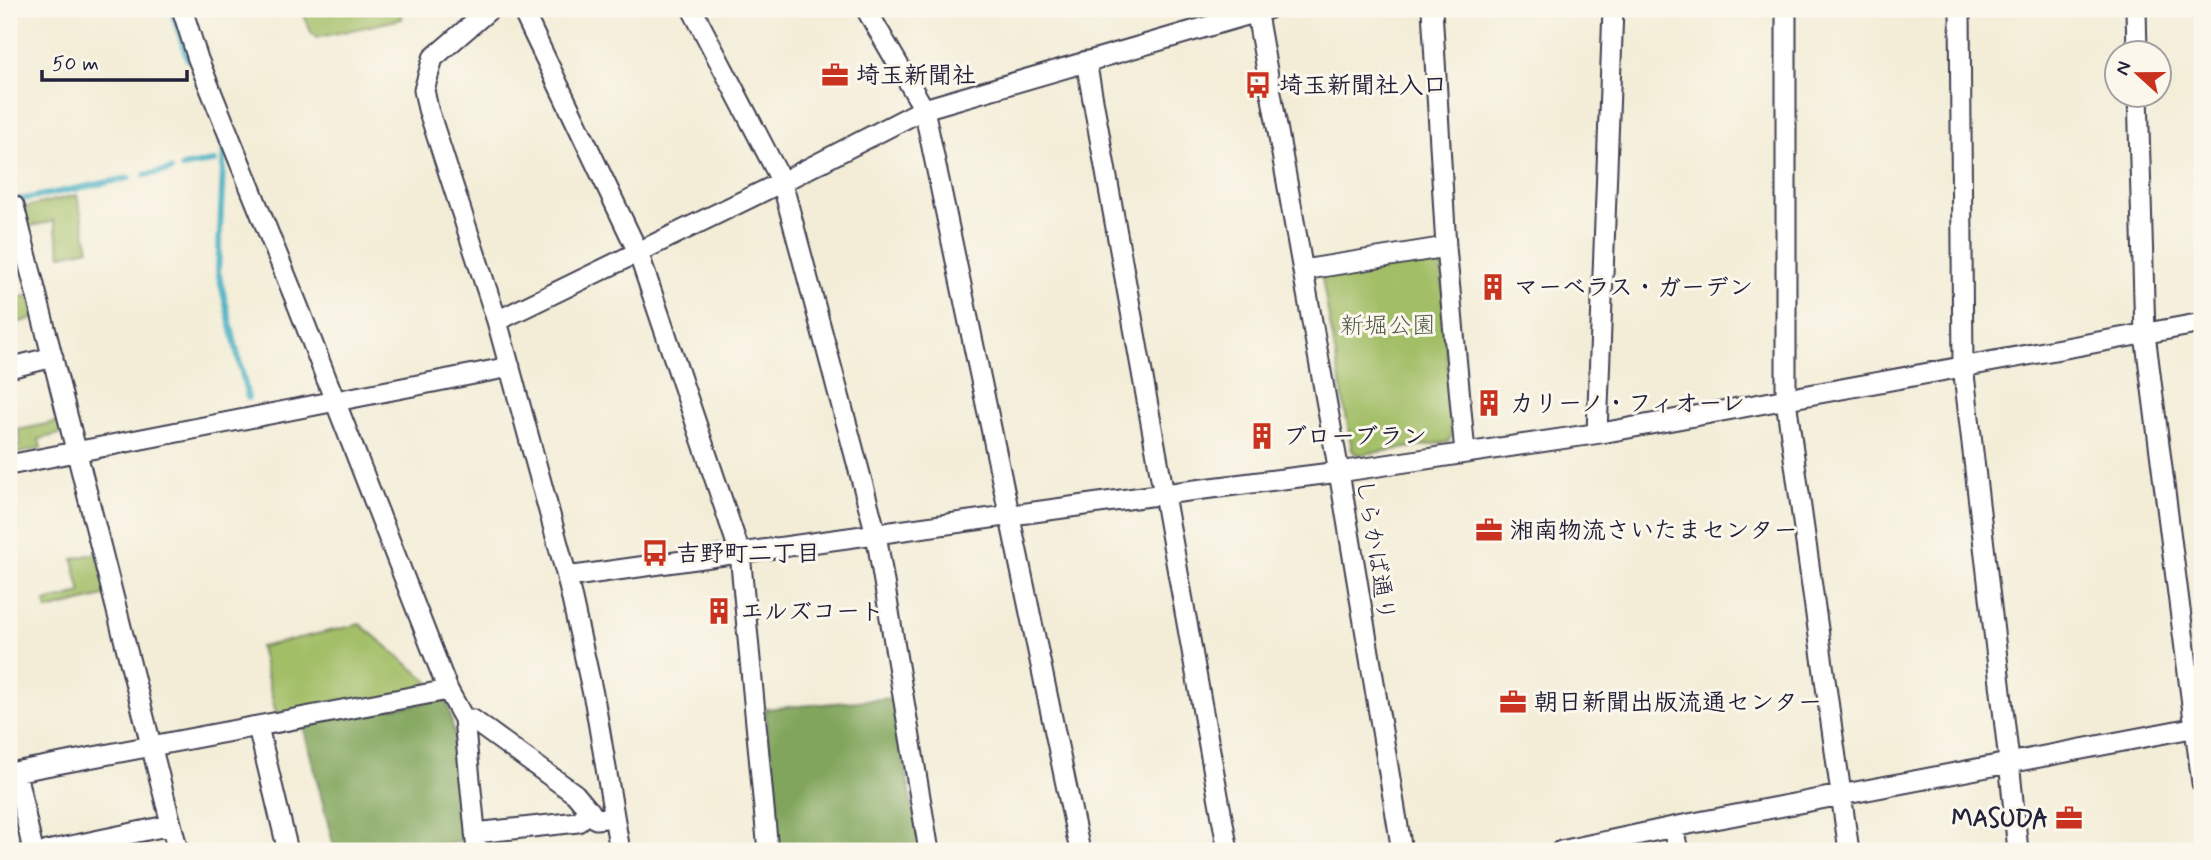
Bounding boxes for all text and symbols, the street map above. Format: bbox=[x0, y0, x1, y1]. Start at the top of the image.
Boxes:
scale bar bbox=[42, 38, 187, 82]
north arrow bbox=[2102, 38, 2172, 108]
text: 50 m bbox=[52, 50, 99, 78]
text: N bbox=[2110, 58, 2137, 79]
office icon: 埼玉新聞社 bbox=[820, 60, 850, 90]
place label: 埼玉新聞社 bbox=[856, 61, 976, 92]
bus stop icon: 埼玉新聞社入口 bbox=[1243, 70, 1273, 100]
place label: 埼玉新聞社入口 bbox=[1279, 71, 1447, 102]
building icon: マーベラス・ガーデン bbox=[1478, 272, 1508, 302]
place label: マーベラス・ガーデン bbox=[1514, 273, 1753, 304]
park label: 新堀公園 bbox=[1340, 311, 1436, 342]
building icon: カリーノ・フィオーレ bbox=[1474, 388, 1504, 418]
place label: カリーノ・フィオーレ bbox=[1510, 389, 1745, 420]
building icon: ブローブラン bbox=[1247, 421, 1277, 451]
place label: ブローブラン bbox=[1283, 422, 1427, 453]
street label: しらかば通り bbox=[1348, 477, 1401, 624]
office icon: 湘南物流さいたまセンター bbox=[1474, 515, 1504, 545]
place label: 湘南物流さいたまセンター bbox=[1510, 516, 1798, 547]
bus stop icon: 吉野町二丁目 bbox=[640, 538, 670, 568]
place label: 吉野町二丁目 bbox=[676, 539, 820, 570]
building icon: エルズコート bbox=[704, 596, 734, 626]
place label: エルズコート bbox=[740, 597, 884, 628]
office icon: 朝日新聞出版流通センター bbox=[1498, 687, 1528, 717]
place label: 朝日新聞出版流通センター bbox=[1534, 688, 1822, 719]
office icon: MASUDA bbox=[2054, 803, 2084, 833]
place label: MASUDA bbox=[1951, 804, 2048, 835]

